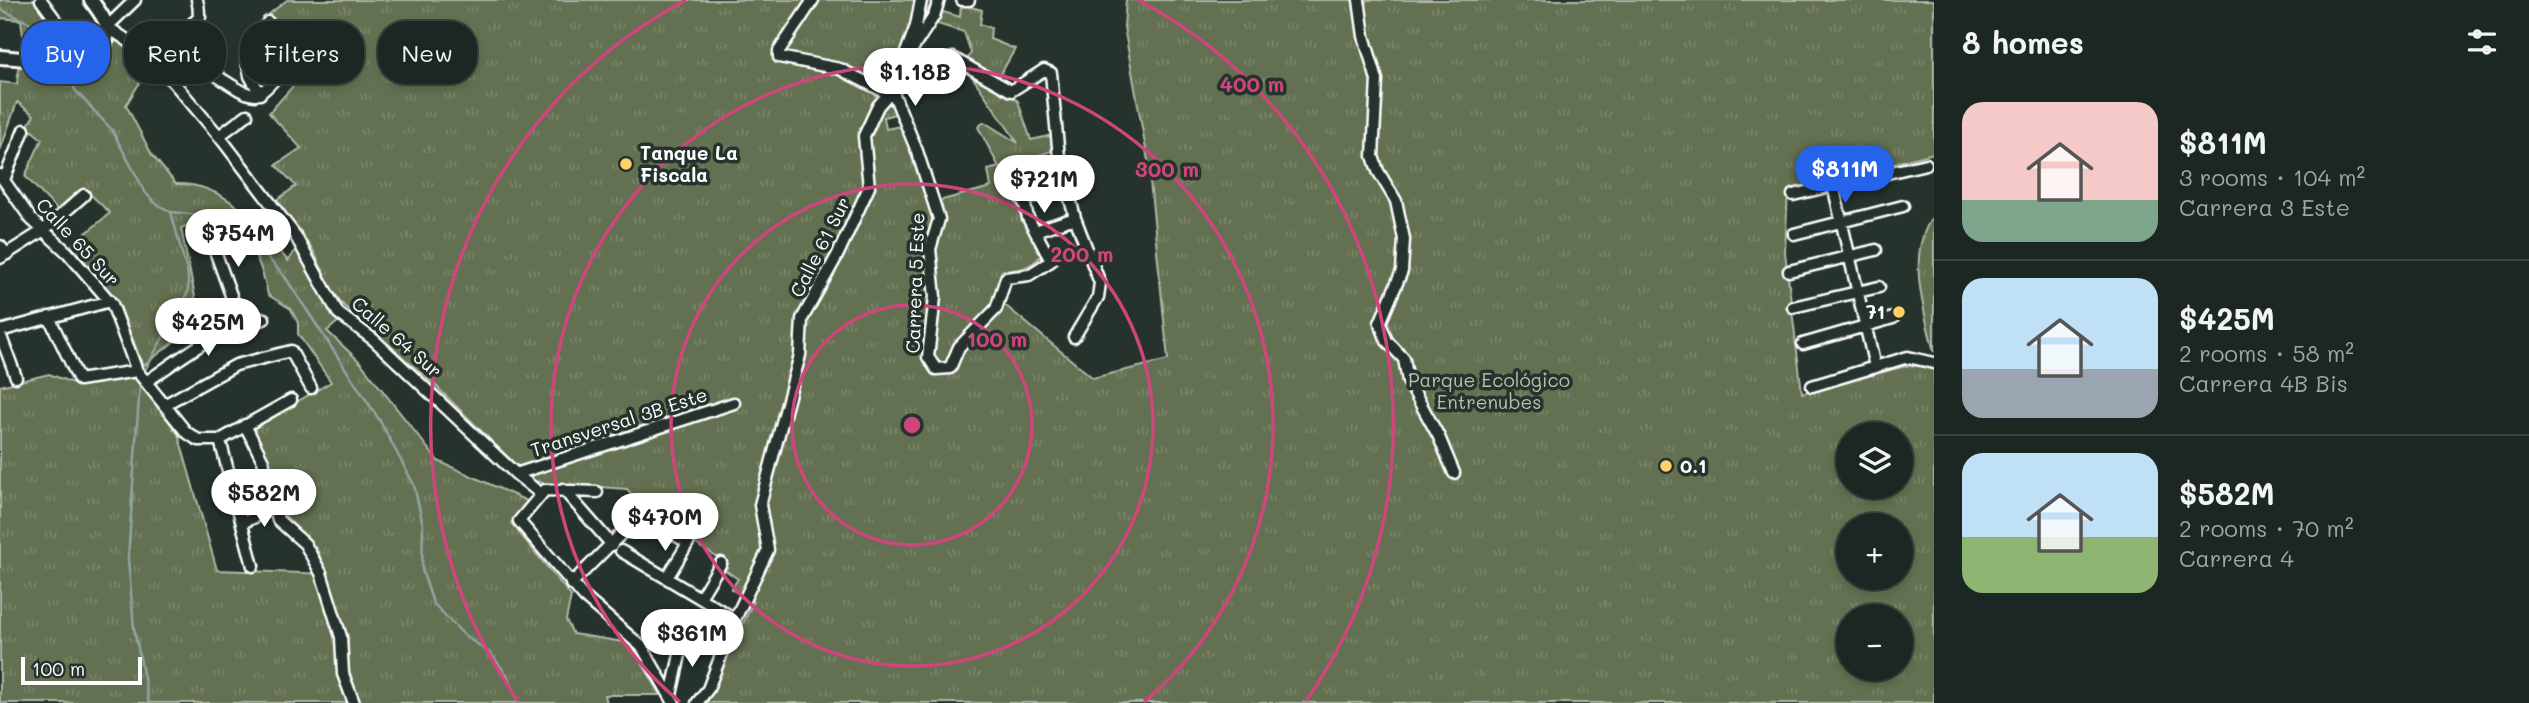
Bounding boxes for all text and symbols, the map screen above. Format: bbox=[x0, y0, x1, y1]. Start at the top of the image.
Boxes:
chip: Buy bbox=[21, 21, 110, 84]
chip: Rent bbox=[124, 21, 226, 84]
chip: Filters bbox=[240, 21, 364, 84]
chip: New bbox=[378, 21, 477, 84]
text: 8 homes bbox=[1962, 22, 2084, 62]
icon: filters bbox=[2463, 23, 2501, 61]
pin: $1.18B bbox=[858, 48, 972, 108]
text: $1.18B bbox=[879, 56, 951, 86]
text: 400 m bbox=[1220, 70, 1284, 97]
text: $811M bbox=[2179, 122, 2267, 162]
icon: home bbox=[2018, 130, 2102, 214]
place label: Tanque La Fiscala bbox=[640, 140, 738, 187]
pin: $811M bbox=[1796, 146, 1894, 205]
text: $811M bbox=[1811, 153, 1879, 183]
text: 300 m bbox=[1135, 155, 1199, 182]
marker: Tanque La Fiscala bbox=[618, 156, 634, 172]
pin: $721M bbox=[995, 156, 1093, 215]
text: 3 rooms · 104 m² bbox=[2179, 162, 2365, 192]
text: $721M bbox=[1010, 163, 1078, 193]
street label: Calle 65 Sur bbox=[31, 192, 126, 291]
street label: Calle 61 Sur bbox=[784, 192, 856, 301]
text: Carrera 3 Este bbox=[2179, 192, 2350, 222]
pin: $754M bbox=[189, 210, 287, 269]
street label: Carrera 5 Este bbox=[900, 212, 929, 354]
text: $754M bbox=[201, 217, 275, 247]
text: 200 m bbox=[1051, 240, 1113, 267]
street label: Calle 64 Sur bbox=[347, 290, 448, 383]
pin: $425M bbox=[159, 298, 257, 358]
text: $425M bbox=[2179, 298, 2275, 338]
place label: 71 bbox=[1866, 299, 1885, 324]
marker: 71 bbox=[1891, 304, 1907, 320]
text: $425M bbox=[171, 306, 245, 336]
icon: home bbox=[2018, 306, 2102, 390]
text: 100 m bbox=[967, 325, 1027, 352]
text: 2 rooms · 58 m² bbox=[2179, 338, 2354, 368]
park label: Parque Ecológico Entrenubes bbox=[1408, 367, 1570, 414]
text: Carrera 4B Bis bbox=[2179, 368, 2348, 398]
street label: Transversal 3B Este bbox=[527, 381, 710, 462]
centre of rings bbox=[900, 413, 924, 437]
map controls bbox=[1836, 422, 1913, 681]
button: layers bbox=[1836, 422, 1913, 499]
place label: 0.1 bbox=[1680, 453, 1707, 478]
marker: 0.1 bbox=[1658, 458, 1674, 474]
pin: $582M bbox=[215, 470, 313, 529]
text: $582M bbox=[2179, 473, 2275, 513]
text: $582M bbox=[227, 477, 301, 507]
icon: home bbox=[2018, 481, 2102, 565]
pin: $470M bbox=[616, 494, 714, 553]
text: $470M bbox=[627, 501, 703, 531]
button: + bbox=[1836, 513, 1913, 590]
text: 2 rooms · 70 m² bbox=[2179, 513, 2354, 543]
text: Carrera 4 bbox=[2179, 543, 2294, 573]
button: − bbox=[1836, 604, 1913, 681]
pin: $361M bbox=[643, 610, 741, 669]
text: $361M bbox=[657, 617, 727, 647]
scale bar bbox=[21, 654, 142, 686]
text: 100 m bbox=[32, 656, 85, 681]

